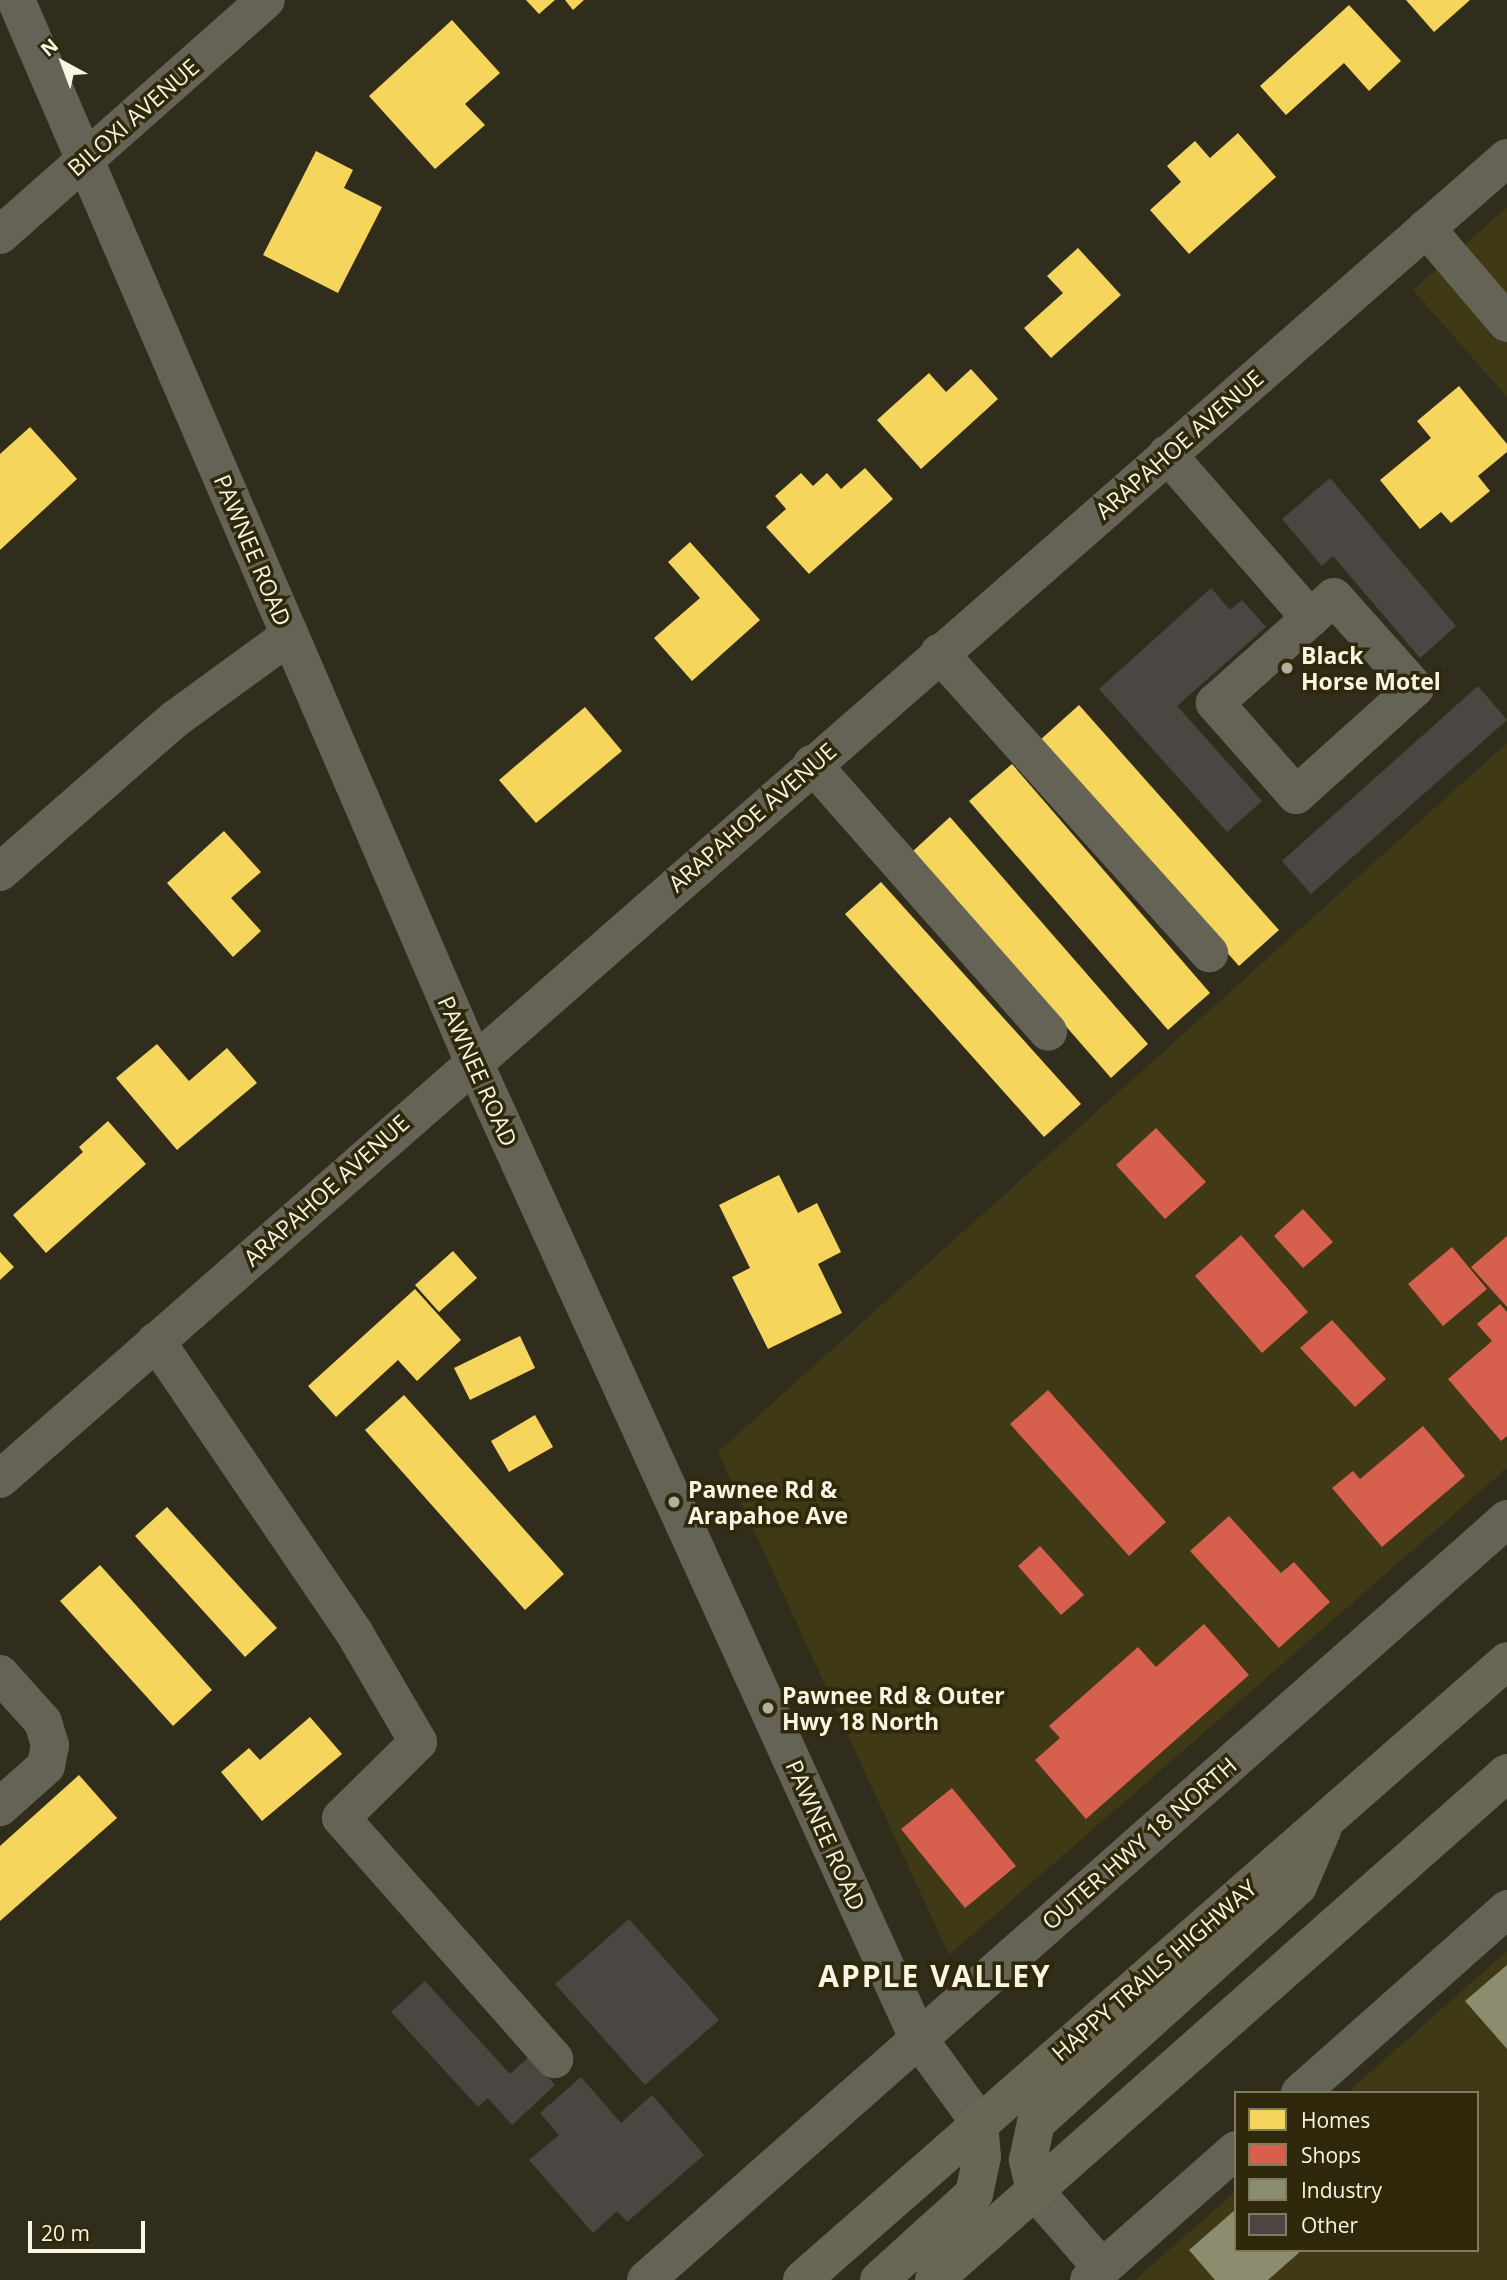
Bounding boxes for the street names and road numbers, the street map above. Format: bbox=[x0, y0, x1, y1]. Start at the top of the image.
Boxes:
street label: BILOXI AVENUE bbox=[62, 53, 204, 181]
street label: ARAPAHOE AVENUE bbox=[1090, 364, 1268, 524]
street label: PAWNEE ROAD bbox=[209, 470, 297, 630]
street label: ARAPAHOE AVENUE bbox=[663, 737, 841, 897]
street label: PAWNEE ROAD bbox=[432, 991, 524, 1151]
street label: ARAPAHOE AVENUE bbox=[238, 1108, 414, 1272]
street label: OUTER HWY 18 NORTH bbox=[1036, 1751, 1242, 1935]
street label: PAWNEE ROAD bbox=[780, 1755, 872, 1915]
street label: HAPPY TRAILS HIGHWAY bbox=[1046, 1874, 1262, 2066]

